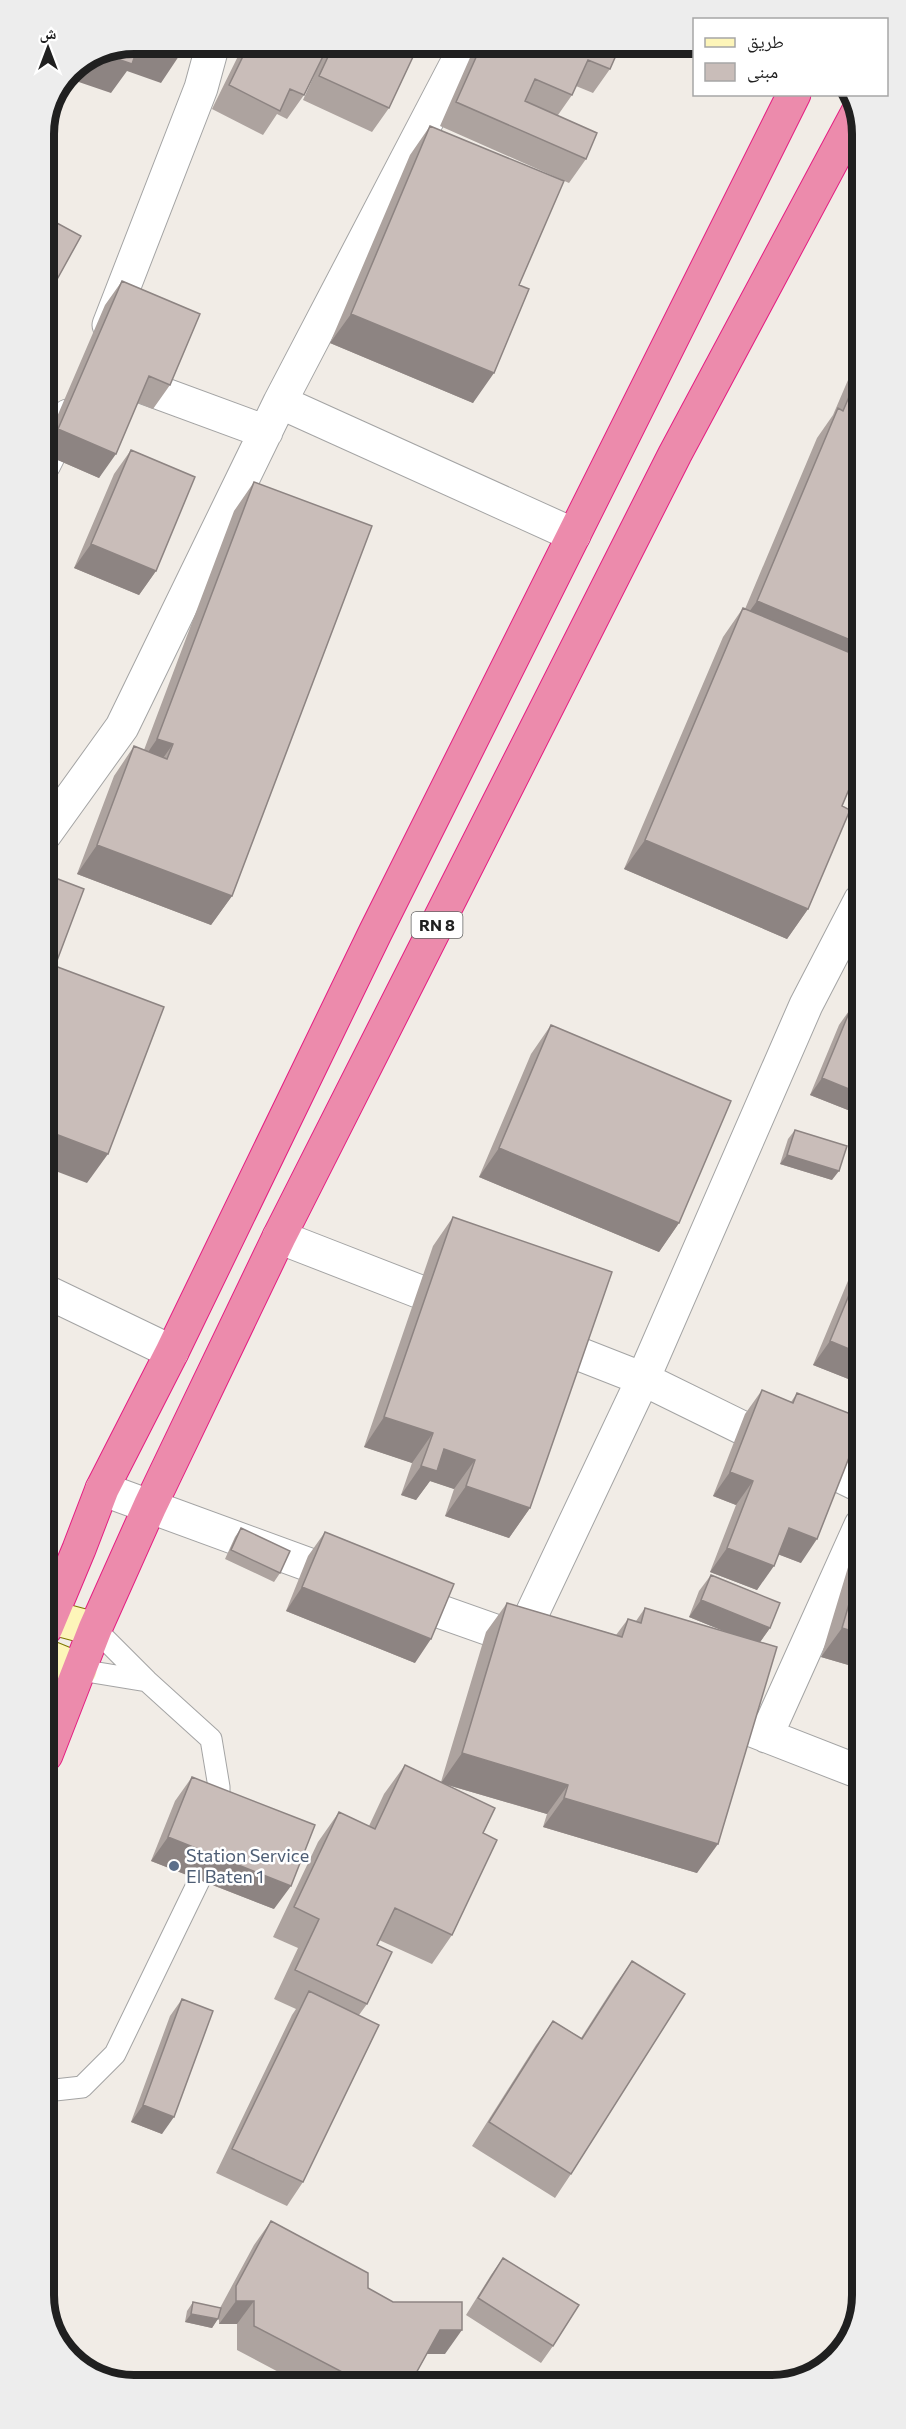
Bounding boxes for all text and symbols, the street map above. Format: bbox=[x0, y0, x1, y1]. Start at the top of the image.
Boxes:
north arrow bbox=[18, 18, 78, 78]
legend bbox=[693, 18, 888, 96]
text: ش bbox=[40, 23, 57, 43]
text: طريق bbox=[747, 30, 784, 53]
text: مبنى bbox=[747, 60, 778, 83]
road number: RN 8 bbox=[412, 912, 462, 938]
place label: Station Service El Baten 1 bbox=[186, 1844, 309, 1887]
marker: Station Service El Baten 1 bbox=[167, 1859, 181, 1873]

